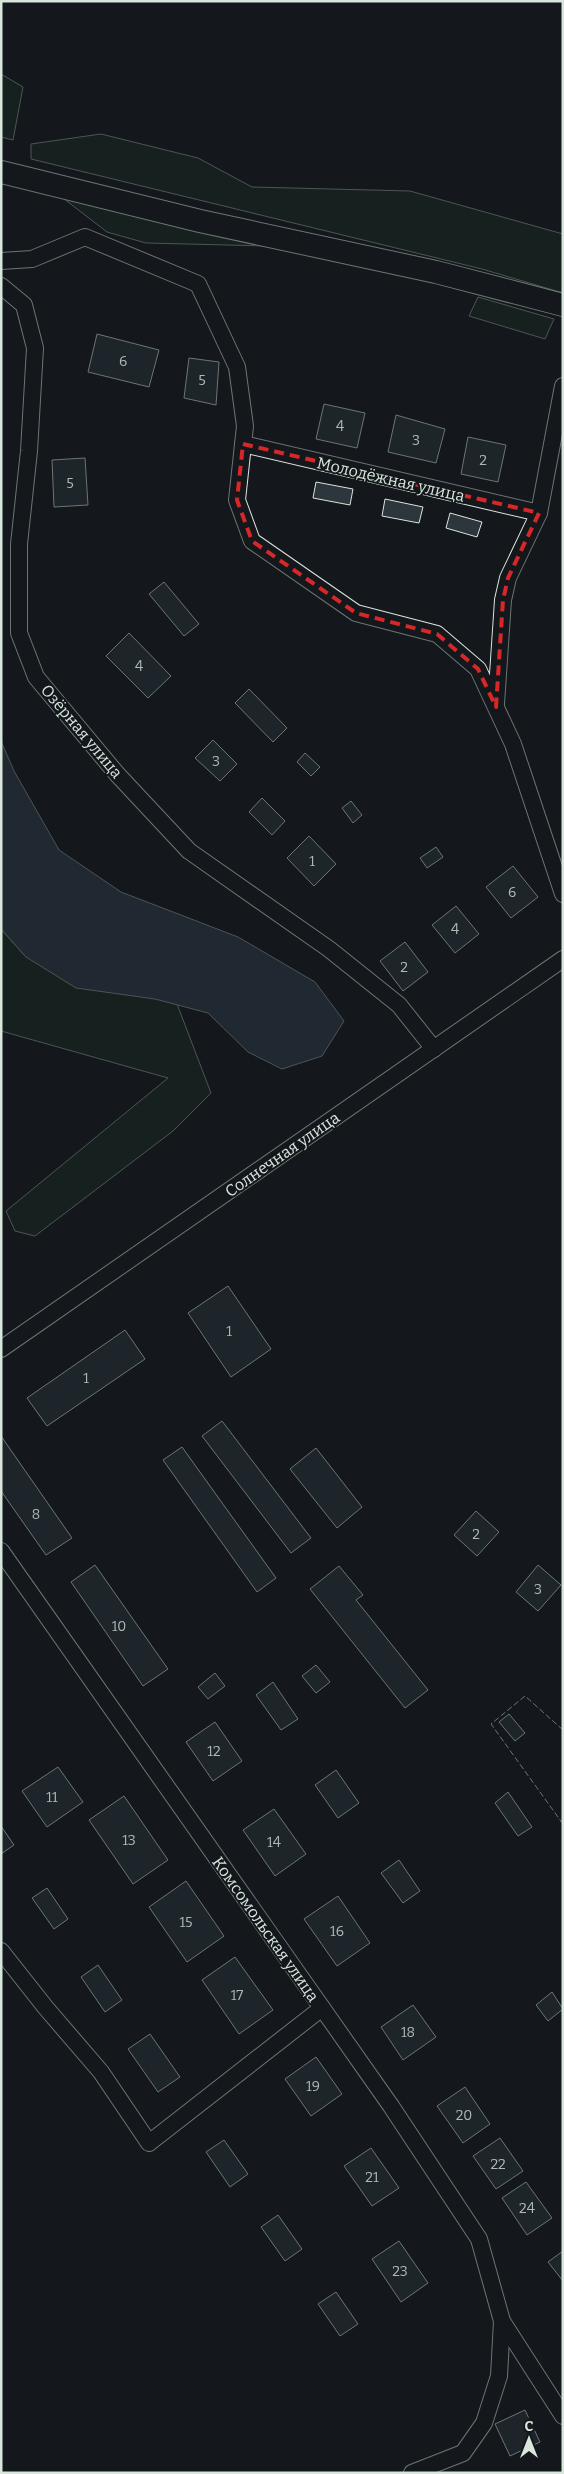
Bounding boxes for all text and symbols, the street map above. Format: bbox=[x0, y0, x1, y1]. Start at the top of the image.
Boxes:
house number: 6 bbox=[119, 353, 127, 370]
house number: 5 bbox=[198, 372, 206, 389]
house number: 4 bbox=[336, 418, 344, 435]
house number: 3 bbox=[412, 432, 420, 449]
house number: 2 bbox=[479, 452, 487, 469]
street label: Молодёжная улица bbox=[315, 453, 467, 506]
house number: 5 bbox=[66, 475, 74, 492]
house number: 4 bbox=[135, 658, 143, 675]
street label: Озёрная улица bbox=[37, 681, 127, 782]
house number: 3 bbox=[212, 753, 220, 770]
house number: 1 bbox=[309, 853, 315, 870]
house number: 6 bbox=[508, 884, 516, 901]
house number: 4 bbox=[451, 921, 459, 938]
house number: 2 bbox=[400, 959, 408, 976]
street label: Солнечная улица bbox=[221, 1108, 343, 1201]
house number: 1 bbox=[226, 1323, 232, 1340]
house number: 1 bbox=[83, 1370, 89, 1387]
house number: 8 bbox=[32, 1506, 40, 1523]
house number: 2 bbox=[472, 1526, 480, 1543]
house number: 3 bbox=[534, 1581, 542, 1598]
house number: 10 bbox=[112, 1618, 126, 1635]
house number: 12 bbox=[207, 1743, 221, 1760]
house number: 11 bbox=[46, 1789, 58, 1806]
house number: 13 bbox=[122, 1832, 136, 1849]
house number: 14 bbox=[267, 1834, 281, 1851]
street label: Комсомольская улица bbox=[208, 1853, 323, 2006]
house number: 15 bbox=[179, 1914, 193, 1931]
house number: 16 bbox=[330, 1923, 344, 1940]
house number: 17 bbox=[231, 1987, 243, 2004]
house number: 18 bbox=[401, 2024, 415, 2041]
house number: 19 bbox=[306, 2078, 320, 2095]
house number: 20 bbox=[456, 2107, 472, 2124]
house number: 22 bbox=[490, 2156, 506, 2173]
house number: 21 bbox=[365, 2169, 379, 2186]
house number: 24 bbox=[519, 2200, 535, 2217]
house number: 23 bbox=[392, 2263, 408, 2280]
north arrow bbox=[504, 2414, 554, 2464]
text: С bbox=[525, 2418, 534, 2435]

